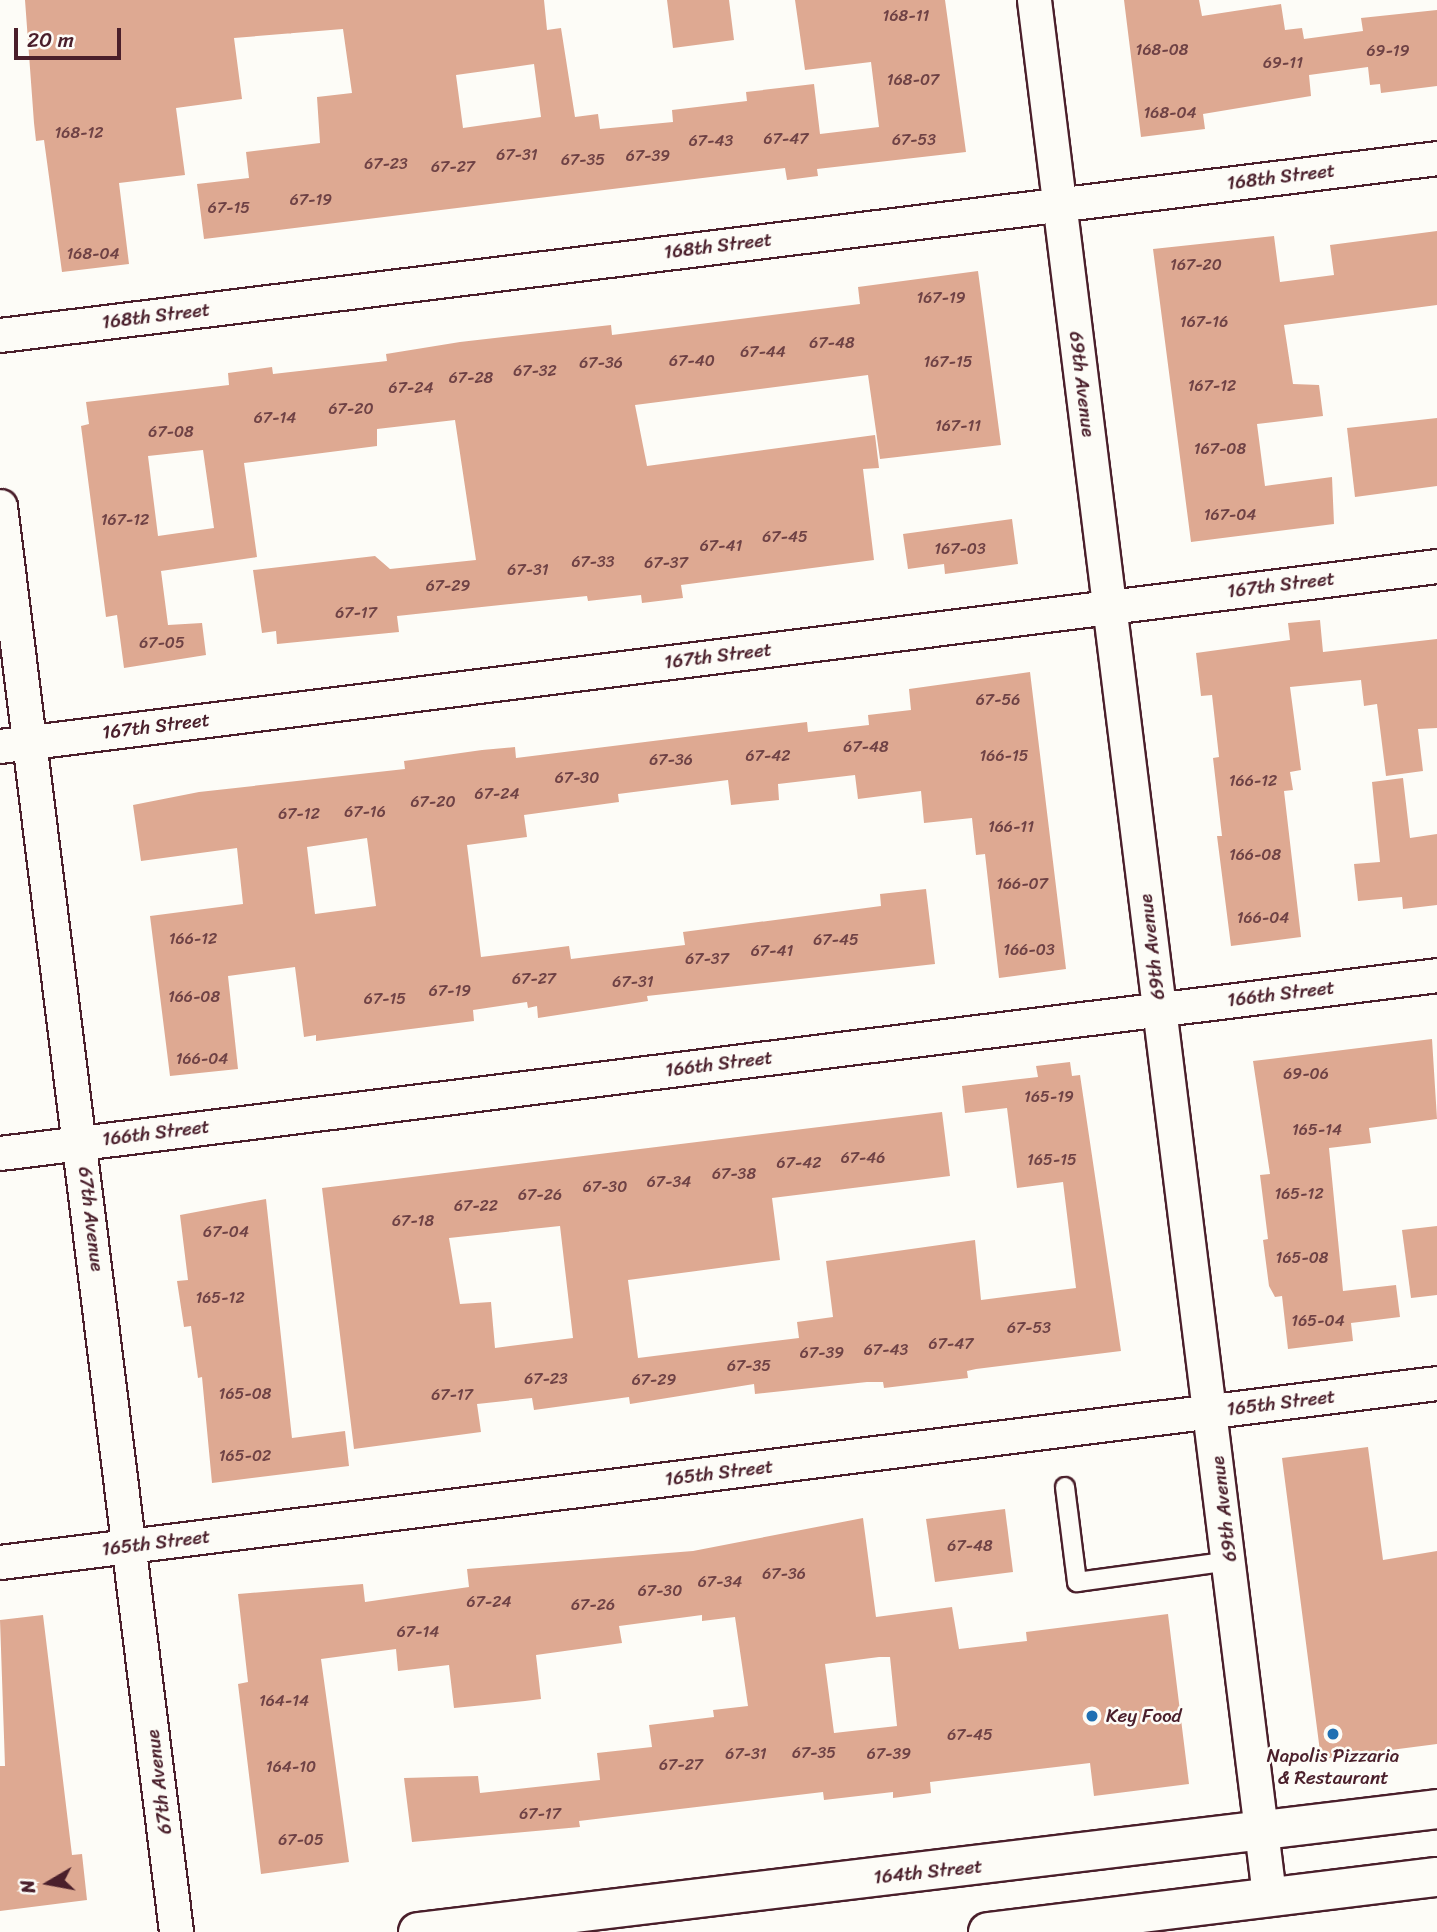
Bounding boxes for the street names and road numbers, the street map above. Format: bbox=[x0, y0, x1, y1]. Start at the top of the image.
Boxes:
street label: 168th Street bbox=[1226, 159, 1336, 195]
street label: 168th Street bbox=[663, 228, 773, 264]
street label: 168th Street bbox=[101, 298, 211, 334]
street label: 69th Avenue bbox=[1064, 330, 1100, 438]
street label: 167th Street bbox=[1226, 567, 1336, 603]
street label: 167th Street bbox=[663, 638, 773, 674]
street label: 167th Street bbox=[101, 708, 211, 744]
street label: 69th Avenue bbox=[1134, 893, 1170, 1001]
street label: 166th Street bbox=[1226, 976, 1336, 1012]
street label: 166th Street bbox=[664, 1046, 774, 1082]
street label: 166th Street bbox=[101, 1115, 211, 1151]
street label: 67th Avenue bbox=[73, 1165, 109, 1273]
street label: 165th Street bbox=[1226, 1385, 1336, 1421]
street label: 165th Street bbox=[664, 1455, 774, 1491]
street label: 69th Avenue bbox=[1206, 1455, 1242, 1563]
street label: 165th Street bbox=[101, 1525, 211, 1561]
street label: 67th Avenue bbox=[141, 1728, 177, 1836]
street label: 164th Street bbox=[872, 1855, 984, 1889]

